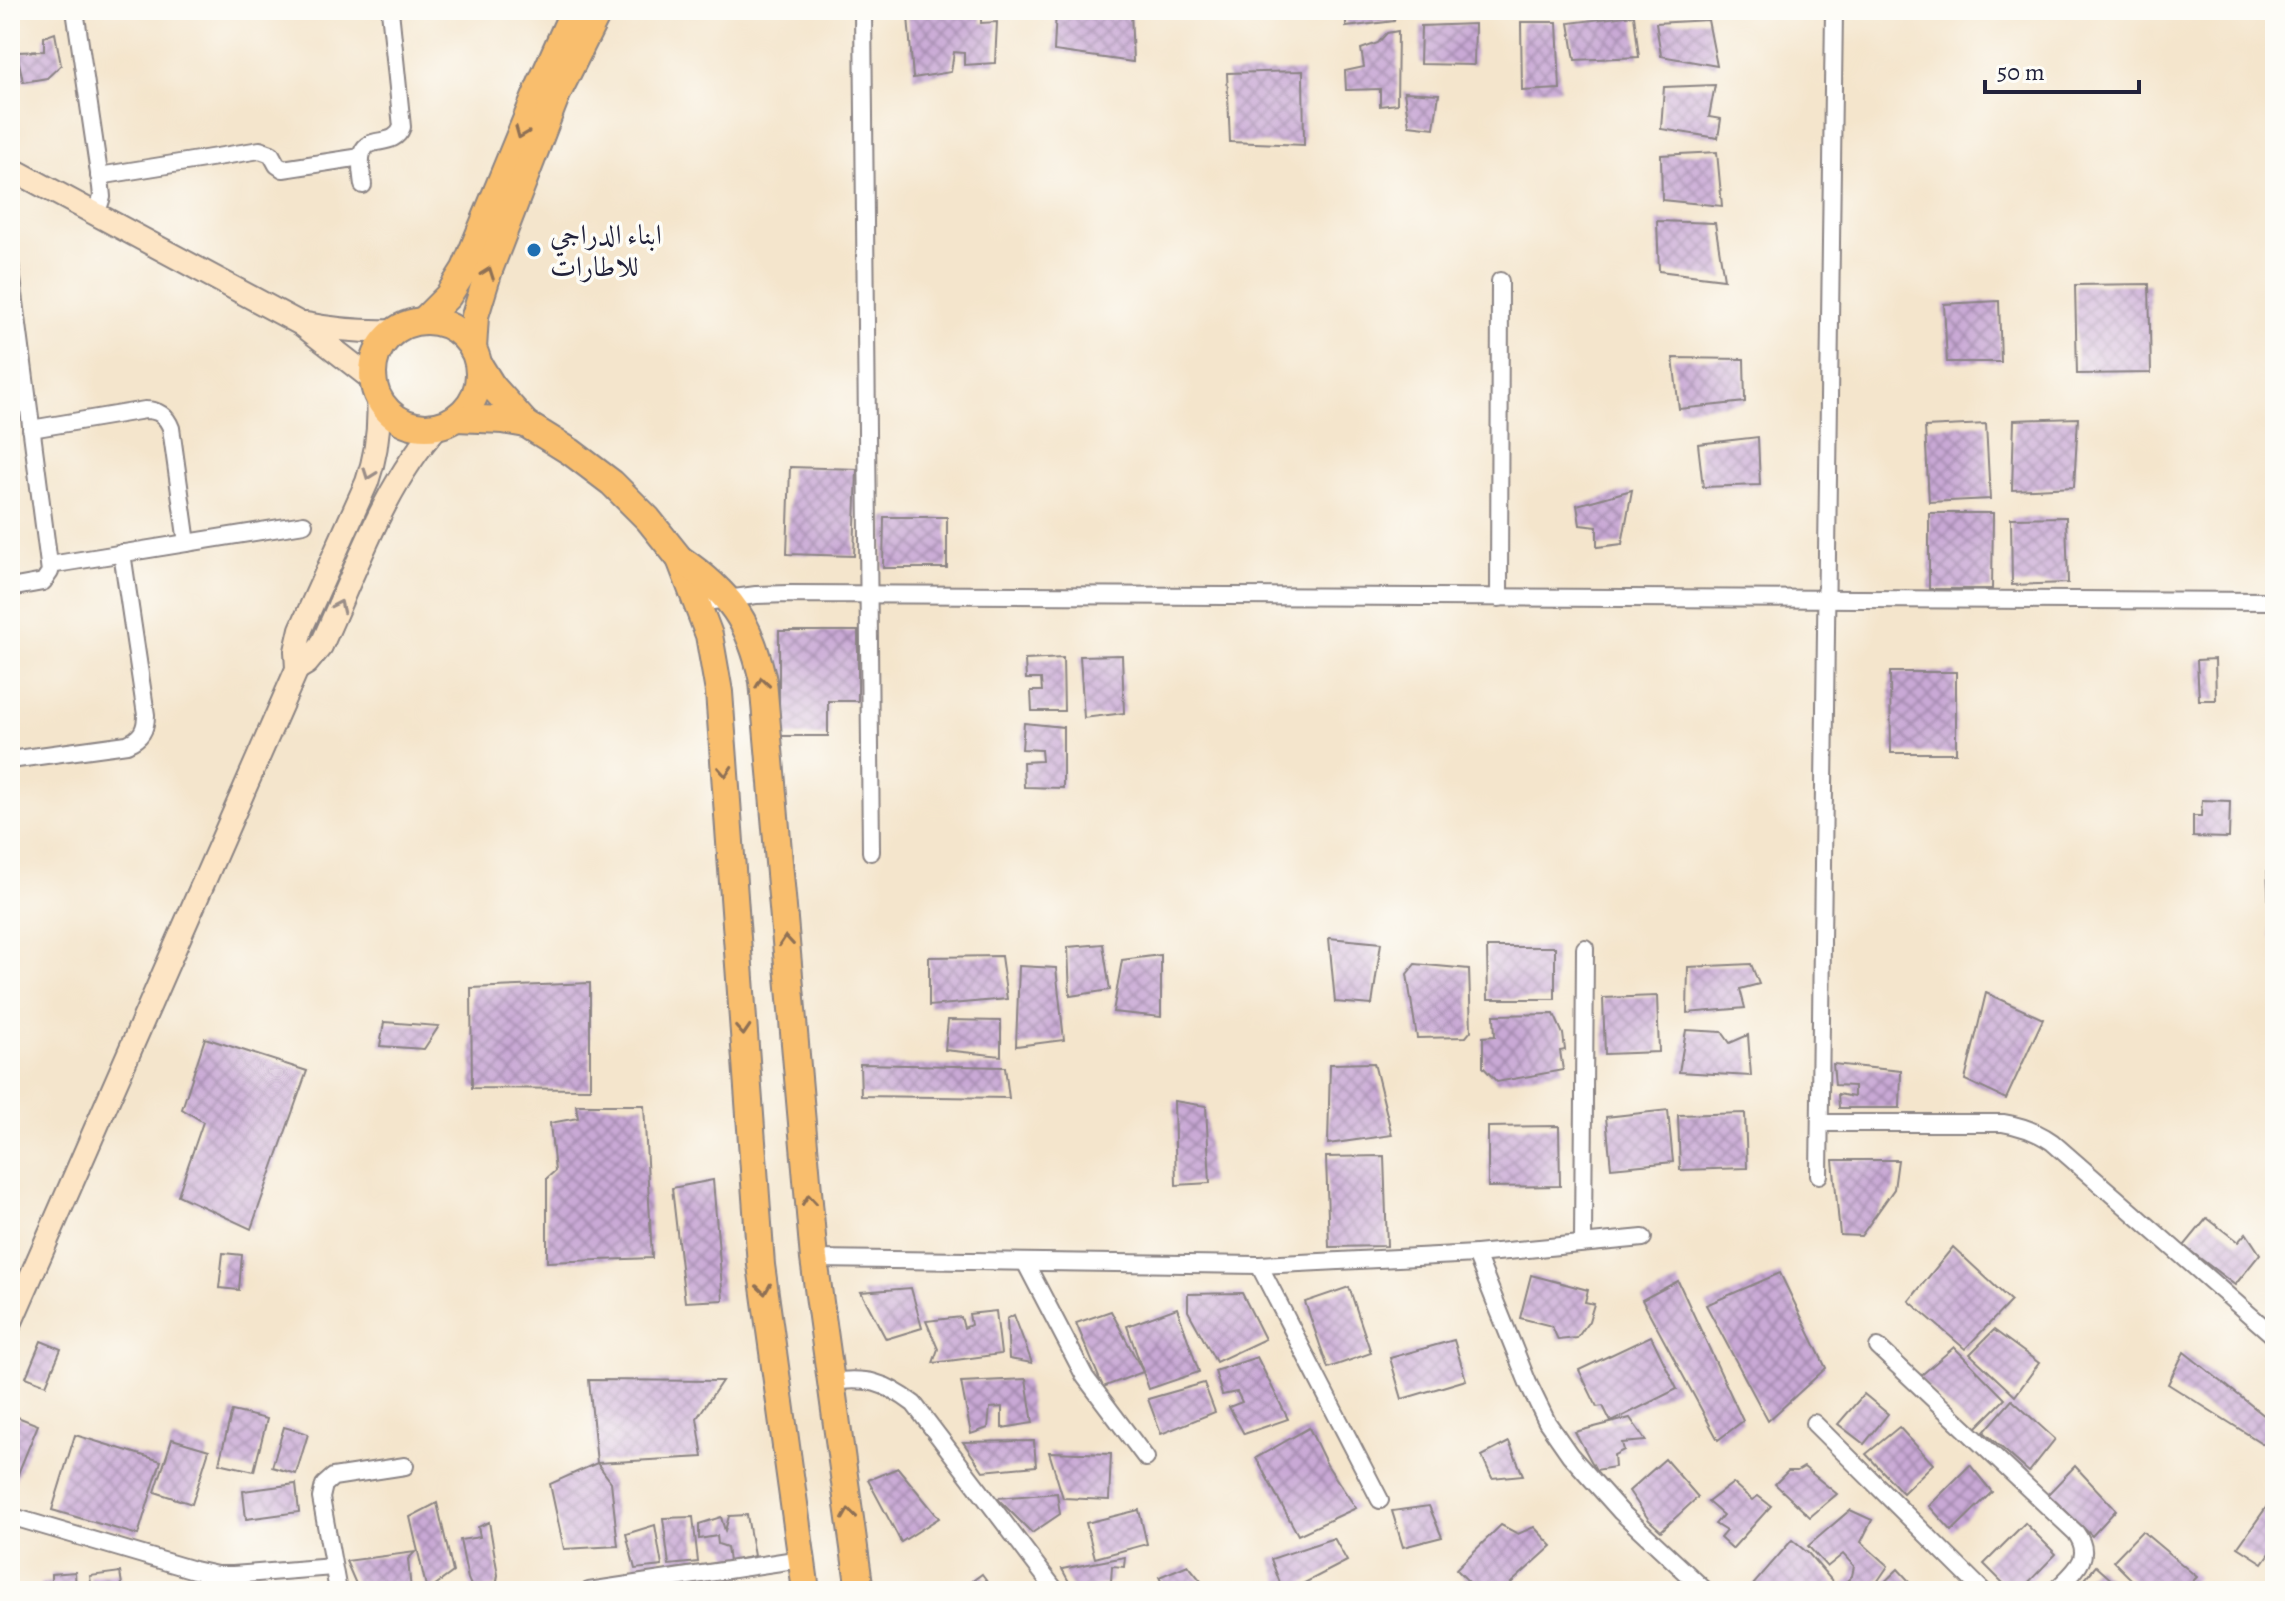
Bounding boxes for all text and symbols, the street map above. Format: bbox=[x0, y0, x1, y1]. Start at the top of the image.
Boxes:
scale bar bbox=[1985, 44, 2139, 94]
text: 50 m bbox=[1997, 56, 2045, 88]
one-way arrow bbox=[514, 125, 531, 139]
place label: ابناء الدراجي للاطارات bbox=[550, 216, 662, 286]
marker: ابناء الدراجي للاطارات bbox=[525, 241, 543, 259]
one-way arrow bbox=[478, 267, 494, 281]
one-way arrow bbox=[363, 466, 379, 480]
one-way arrow bbox=[330, 599, 346, 614]
one-way arrow bbox=[754, 676, 771, 689]
one-way arrow bbox=[716, 765, 733, 778]
one-way arrow bbox=[778, 934, 795, 947]
one-way arrow bbox=[734, 1024, 751, 1037]
one-way arrow bbox=[801, 1193, 818, 1206]
one-way arrow bbox=[755, 1282, 772, 1296]
one-way arrow bbox=[841, 1507, 858, 1521]

